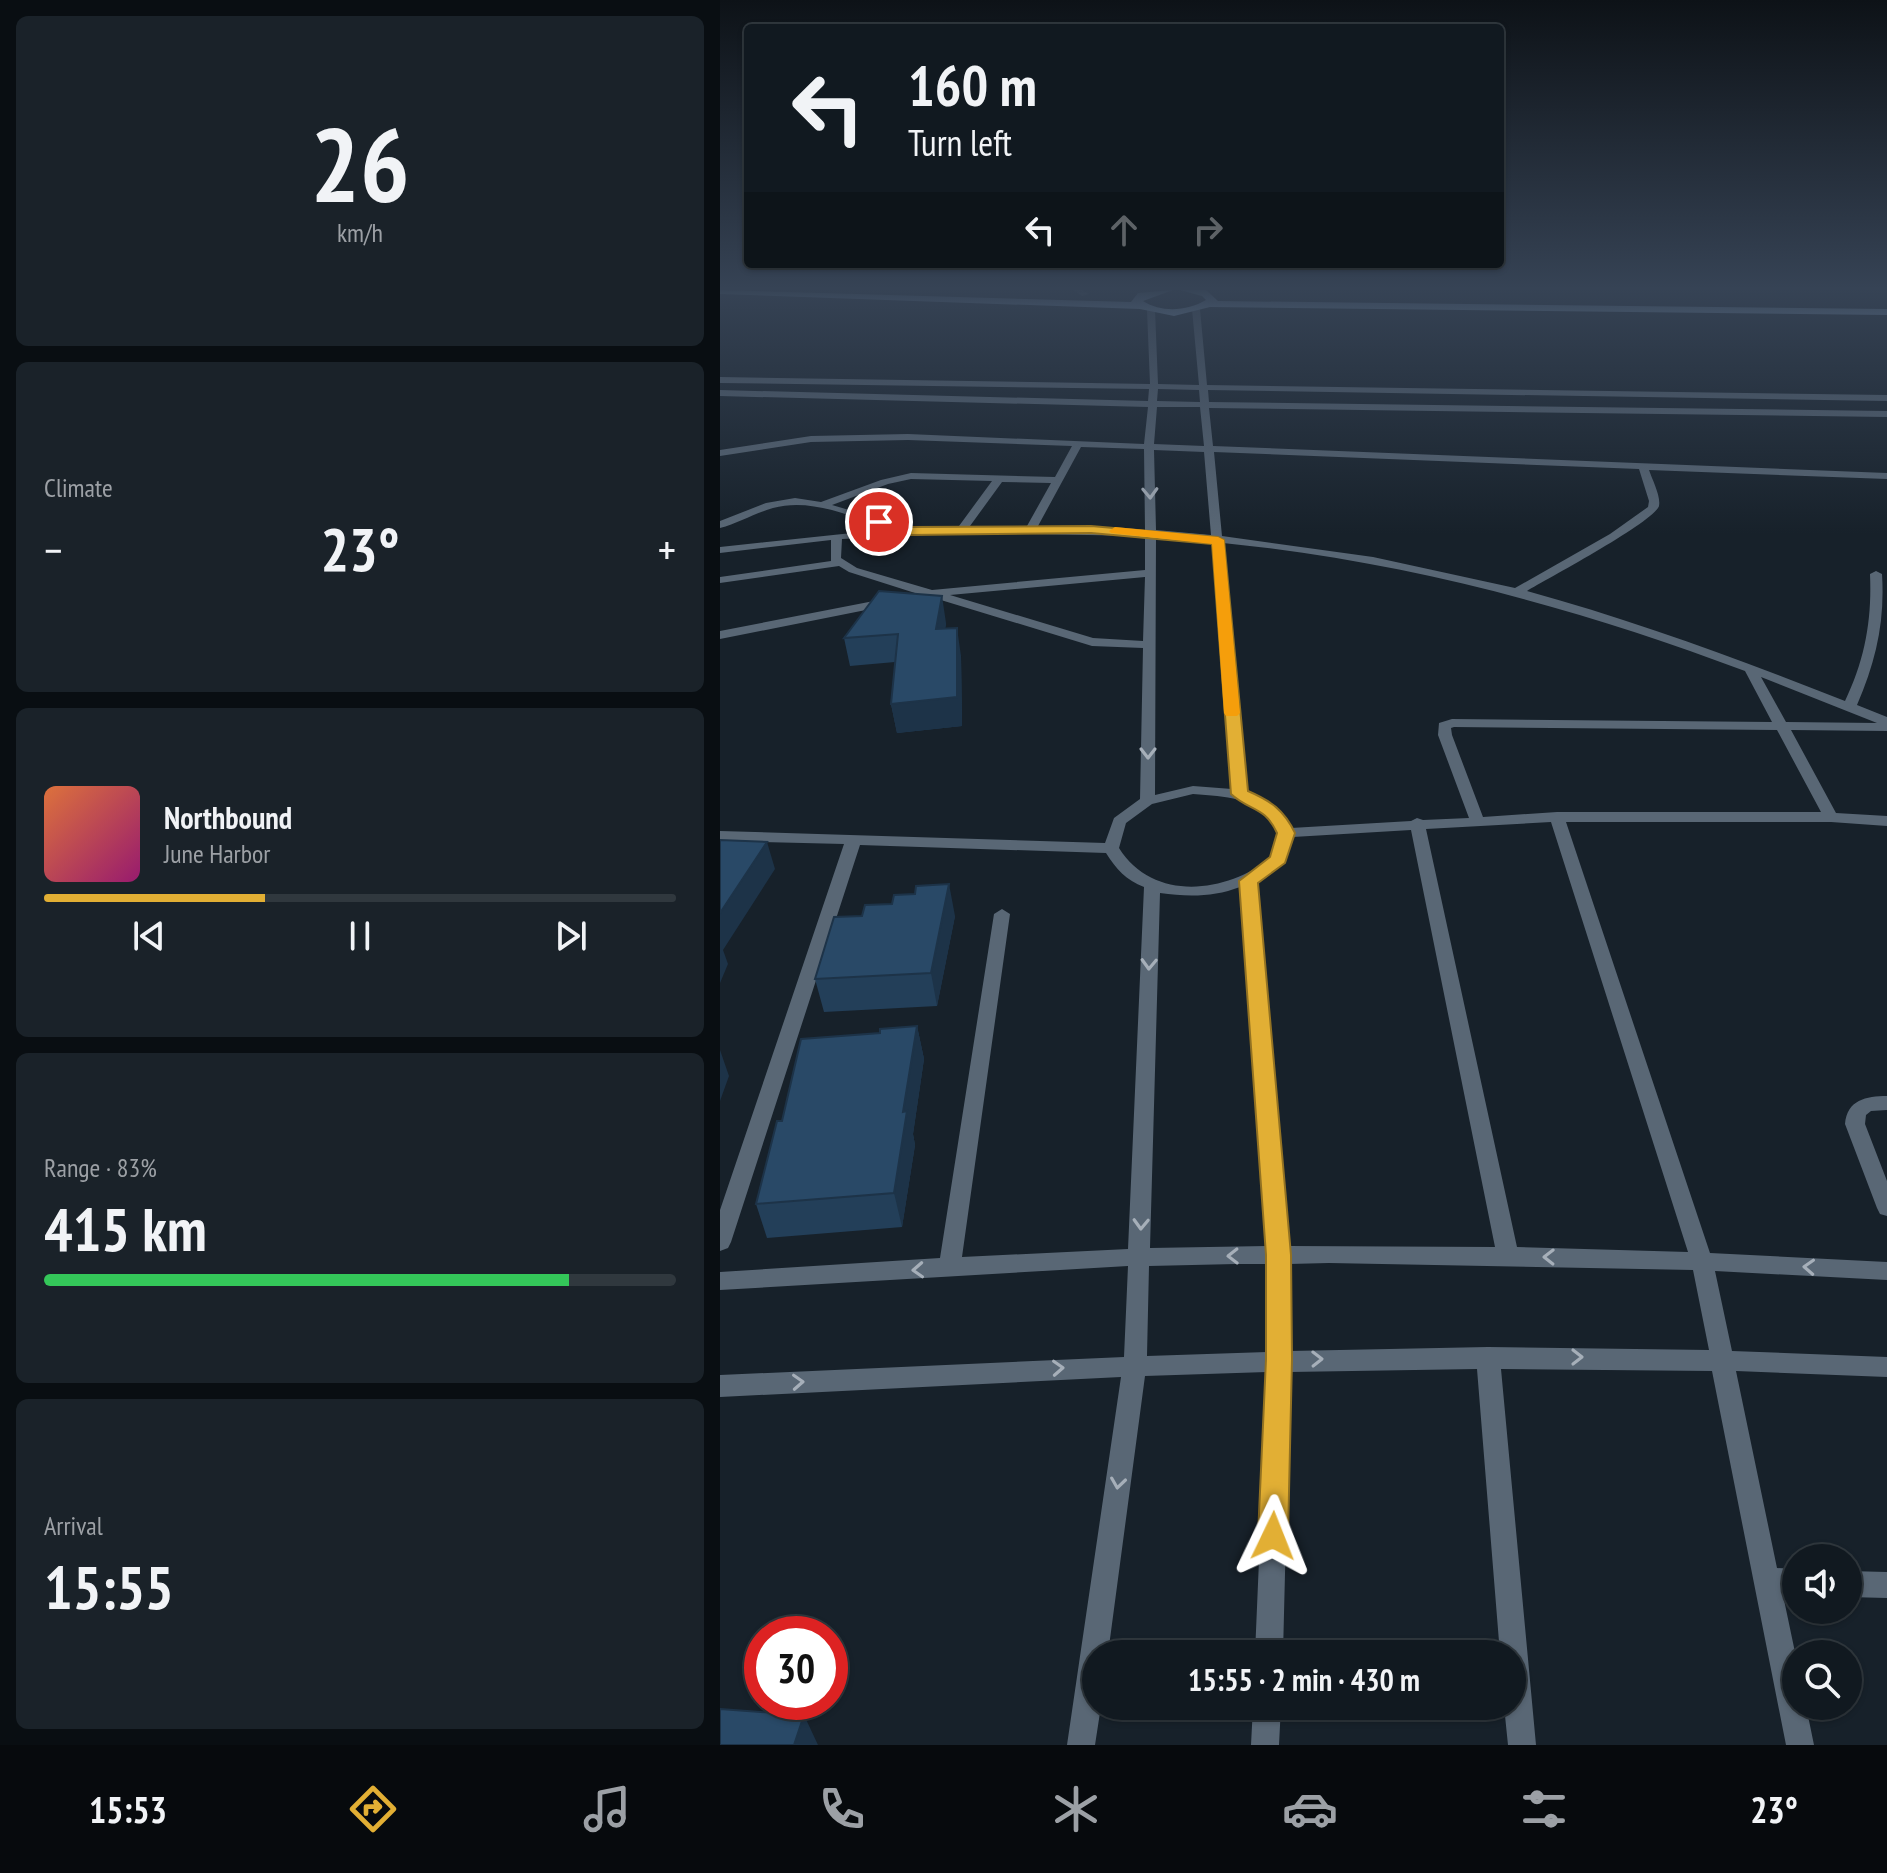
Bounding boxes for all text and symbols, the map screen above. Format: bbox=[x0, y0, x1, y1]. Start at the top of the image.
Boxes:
text: 160 m bbox=[908, 49, 1037, 121]
icon: left bbox=[776, 56, 880, 160]
text: 26 bbox=[310, 96, 410, 231]
text: Turn left bbox=[908, 119, 1012, 166]
icon: left bbox=[1018, 208, 1062, 252]
icon: ahead bbox=[1102, 208, 1146, 252]
icon: right bbox=[1186, 208, 1230, 252]
text: km/h bbox=[337, 216, 383, 249]
text: Climate bbox=[44, 471, 113, 504]
one-way arrow bbox=[1141, 487, 1159, 500]
pin bbox=[845, 488, 913, 556]
icon: arrive bbox=[857, 500, 901, 544]
text: 23° bbox=[320, 510, 400, 588]
text: − bbox=[44, 521, 62, 578]
text: + bbox=[658, 521, 676, 578]
one-way arrow bbox=[1139, 747, 1157, 760]
text: Northbound bbox=[164, 798, 292, 837]
text: June Harbor bbox=[164, 837, 270, 870]
icon: previous bbox=[127, 914, 171, 958]
icon: pause bbox=[338, 914, 382, 958]
icon: next bbox=[549, 914, 593, 958]
one-way arrow bbox=[1141, 958, 1158, 971]
text: Range · 83% bbox=[44, 1151, 157, 1184]
text: 415 km bbox=[44, 1190, 207, 1268]
one-way arrow bbox=[1132, 1218, 1149, 1231]
one-way arrow bbox=[1226, 1247, 1239, 1265]
one-way arrow bbox=[1542, 1248, 1555, 1265]
one-way arrow bbox=[1802, 1258, 1815, 1275]
one-way arrow bbox=[911, 1261, 924, 1278]
one-way arrow bbox=[1571, 1349, 1584, 1366]
one-way arrow bbox=[1311, 1350, 1324, 1368]
one-way arrow bbox=[1052, 1360, 1065, 1377]
one-way arrow bbox=[792, 1374, 805, 1391]
one-way arrow bbox=[1110, 1476, 1127, 1489]
position arrow bbox=[1231, 1494, 1315, 1578]
text: Arrival bbox=[44, 1509, 103, 1542]
map controls bbox=[1782, 1544, 1862, 1720]
button: sound bbox=[1782, 1544, 1862, 1624]
text: 15:55 bbox=[44, 1548, 174, 1626]
speed limit sign: 30 bbox=[744, 1616, 848, 1720]
button: search bbox=[1782, 1640, 1862, 1720]
text: 15:55 · 2 min · 430 m bbox=[1188, 1660, 1420, 1699]
icon: directions bbox=[345, 1781, 401, 1837]
icon: music bbox=[579, 1781, 635, 1837]
icon: phone bbox=[814, 1781, 870, 1837]
icon: climate bbox=[1048, 1781, 1104, 1837]
icon: car bbox=[1282, 1781, 1338, 1837]
icon: filters bbox=[1516, 1781, 1572, 1837]
text: 15:53 bbox=[89, 1786, 167, 1833]
text: 23° bbox=[1750, 1786, 1798, 1833]

